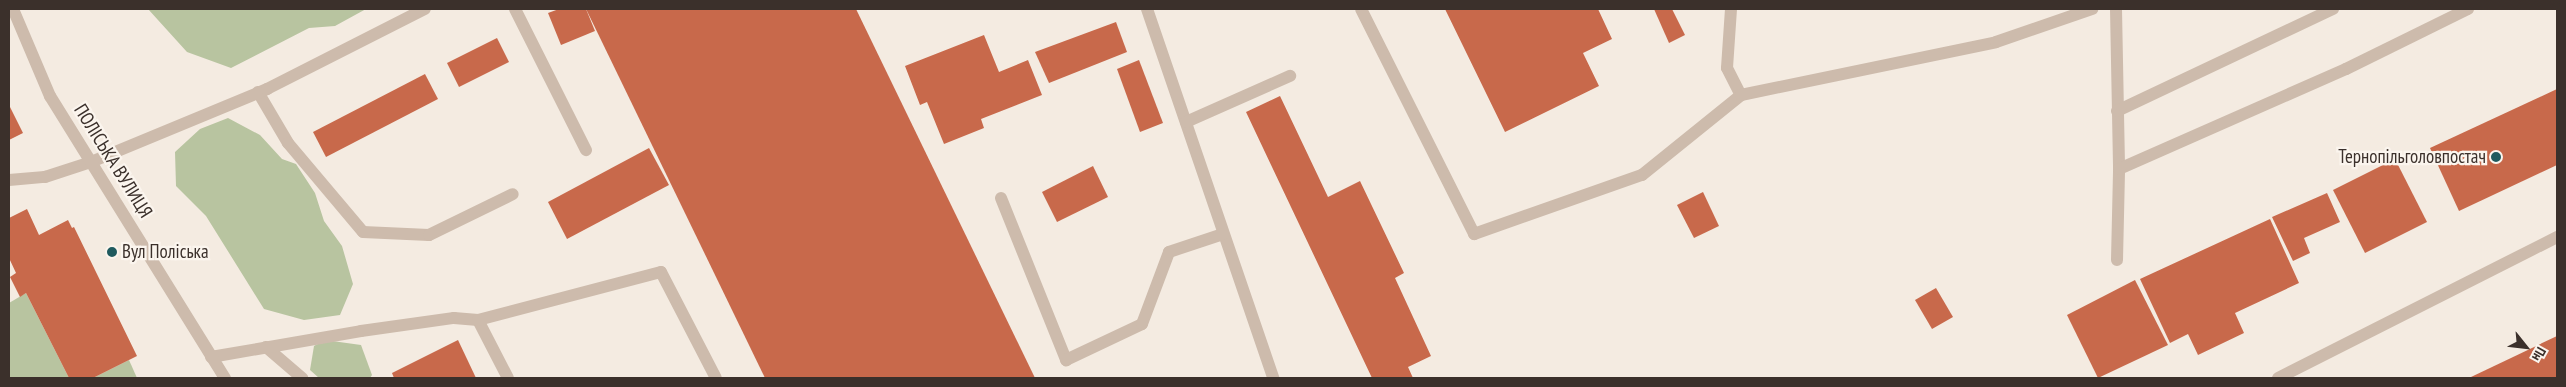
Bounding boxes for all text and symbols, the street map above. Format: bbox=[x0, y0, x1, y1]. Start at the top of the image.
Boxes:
street label: ПОЛІСЬКА ВУЛИЦЯ bbox=[69, 100, 157, 222]
place label: Тернопільголовпостач bbox=[2338, 146, 2486, 168]
marker: Тернопільголовпостач bbox=[2490, 151, 2502, 163]
place label: Вул Поліська bbox=[122, 241, 209, 263]
marker: Вул Поліська bbox=[106, 246, 118, 258]
north arrow bbox=[2501, 322, 2551, 372]
text: Пн bbox=[2528, 344, 2550, 365]

